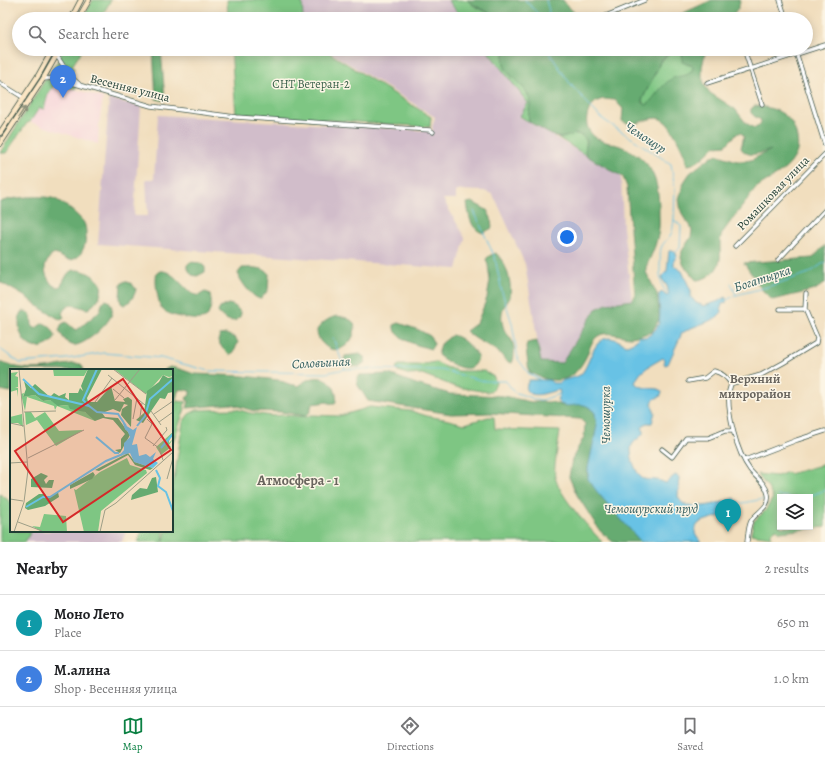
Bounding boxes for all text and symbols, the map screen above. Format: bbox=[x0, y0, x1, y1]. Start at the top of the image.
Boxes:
search box bbox=[12, 12, 813, 56]
icon: search bbox=[26, 23, 48, 45]
text: Search here bbox=[58, 24, 129, 44]
pin: 2 bbox=[50, 65, 76, 98]
street label: Весенняя улица bbox=[88, 70, 172, 106]
park label: СНТ Ветеран-2 bbox=[272, 76, 350, 92]
one-way arrow bbox=[18, 107, 26, 118]
water label: Чемошур bbox=[622, 118, 670, 157]
street label: Ромашковая улица bbox=[733, 152, 813, 234]
your location bbox=[557, 227, 577, 247]
water label: Богатырка bbox=[732, 261, 793, 296]
water label: Соловьиная bbox=[291, 352, 351, 373]
inset map bbox=[10, 369, 173, 532]
district label: Верхний микрорайон bbox=[719, 370, 791, 402]
water label: Чемошурка bbox=[597, 386, 614, 444]
district label: Атмосфера - 1 bbox=[256, 471, 339, 490]
map controls bbox=[777, 494, 813, 530]
button: layers bbox=[777, 494, 813, 530]
pin: 1 bbox=[715, 499, 741, 532]
water label: Чемошурский пруд bbox=[604, 500, 698, 517]
text: Nearby bbox=[16, 557, 67, 580]
text: 2 results bbox=[765, 560, 809, 577]
text: Моно Лето bbox=[54, 604, 124, 624]
text: 1 bbox=[27, 614, 31, 631]
text: 650 m bbox=[777, 614, 809, 631]
text: Place bbox=[54, 624, 82, 641]
text: М.алина bbox=[54, 660, 111, 680]
text: 2 bbox=[26, 670, 32, 687]
text: 1.0 km bbox=[774, 670, 809, 687]
text: Shop · Весенняя улица bbox=[54, 680, 177, 697]
tab: Map bbox=[122, 715, 144, 754]
tab: Directions bbox=[387, 715, 434, 754]
tab: Saved bbox=[677, 715, 703, 754]

